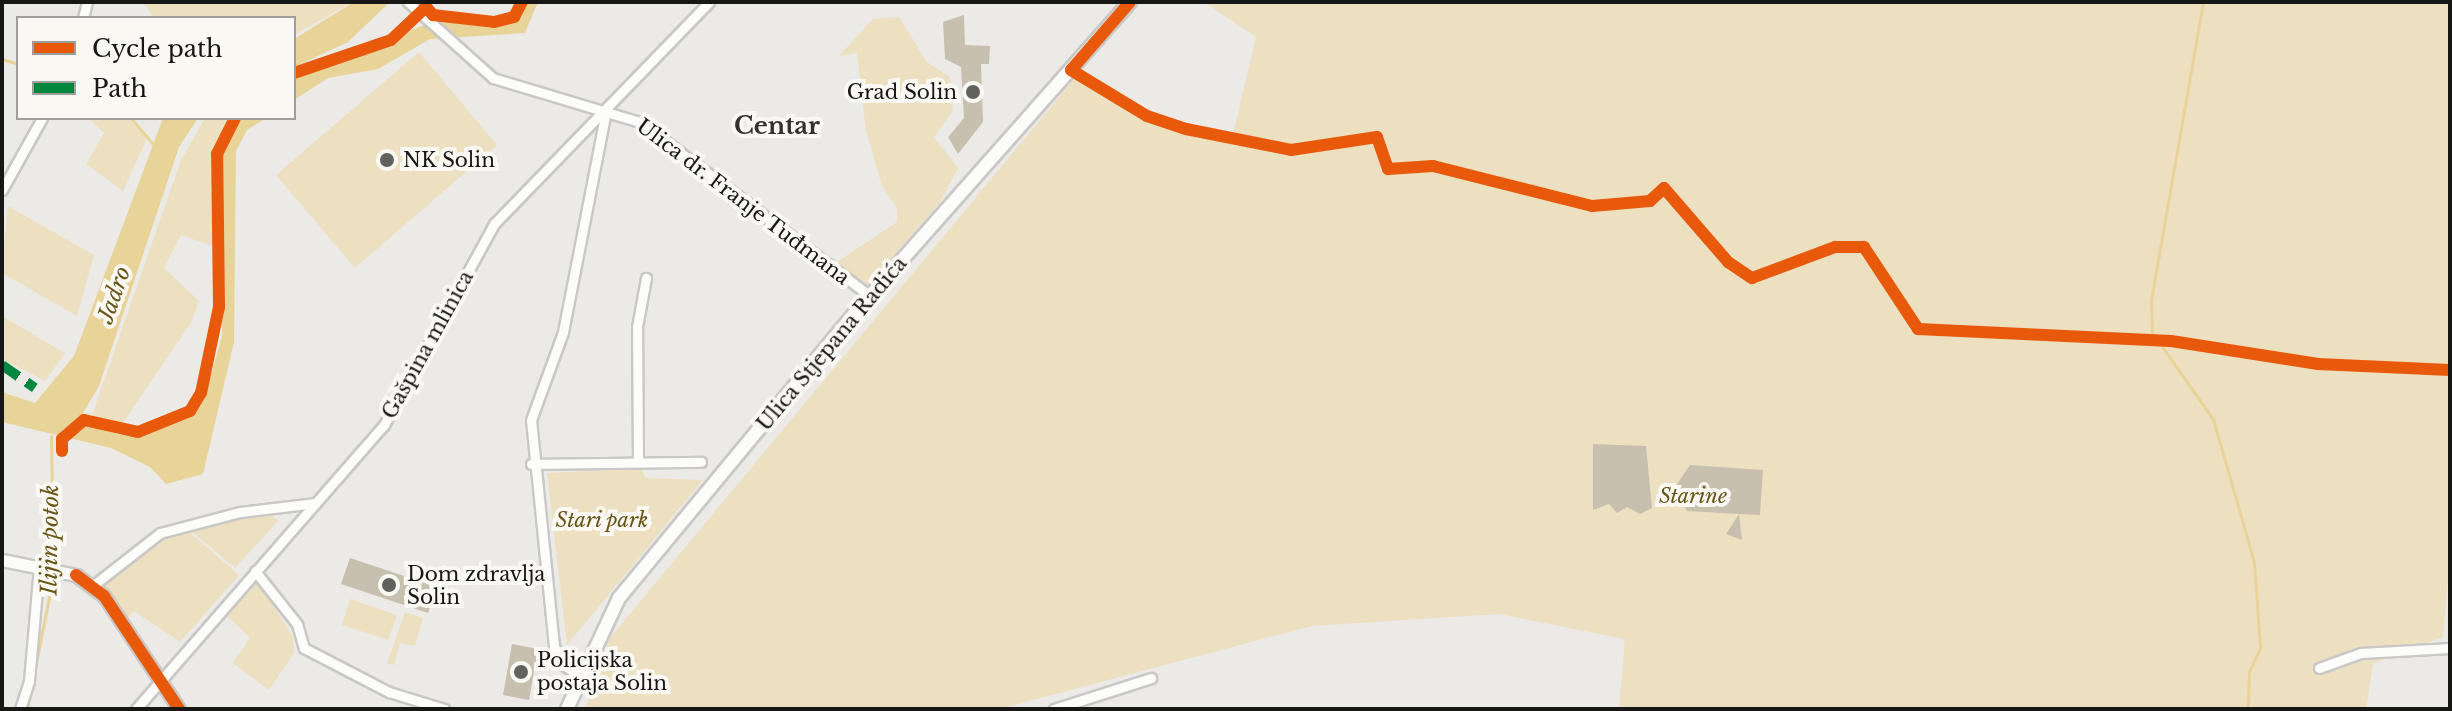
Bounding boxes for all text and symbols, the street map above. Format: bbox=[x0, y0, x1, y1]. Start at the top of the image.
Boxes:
legend bbox=[16, 16, 296, 120]
text: Cycle path bbox=[92, 34, 223, 63]
text: Path bbox=[92, 74, 147, 103]
place label: Grad Solin bbox=[847, 80, 957, 104]
marker: Grad Solin bbox=[964, 83, 982, 101]
district label: Centar bbox=[734, 112, 820, 140]
street label: Ulica dr. Franje Tuđmana bbox=[631, 114, 855, 290]
place label: NK Solin bbox=[403, 148, 495, 172]
marker: NK Solin bbox=[378, 151, 396, 169]
street label: Ulica Stjepana Radića bbox=[752, 252, 912, 436]
water label: Jadro bbox=[92, 263, 136, 327]
street label: Gašpina mlinica bbox=[377, 267, 479, 423]
water label: Ilijin potok bbox=[36, 484, 64, 596]
park label: Starine bbox=[1659, 484, 1727, 508]
park label: Stari park bbox=[555, 508, 649, 532]
place label: Dom zdravlja Solin bbox=[407, 562, 545, 609]
marker: Dom zdravlja Solin bbox=[378, 574, 400, 596]
place label: Policijska postaja Solin bbox=[537, 648, 667, 695]
marker: Policijska postaja Solin bbox=[512, 663, 530, 681]

